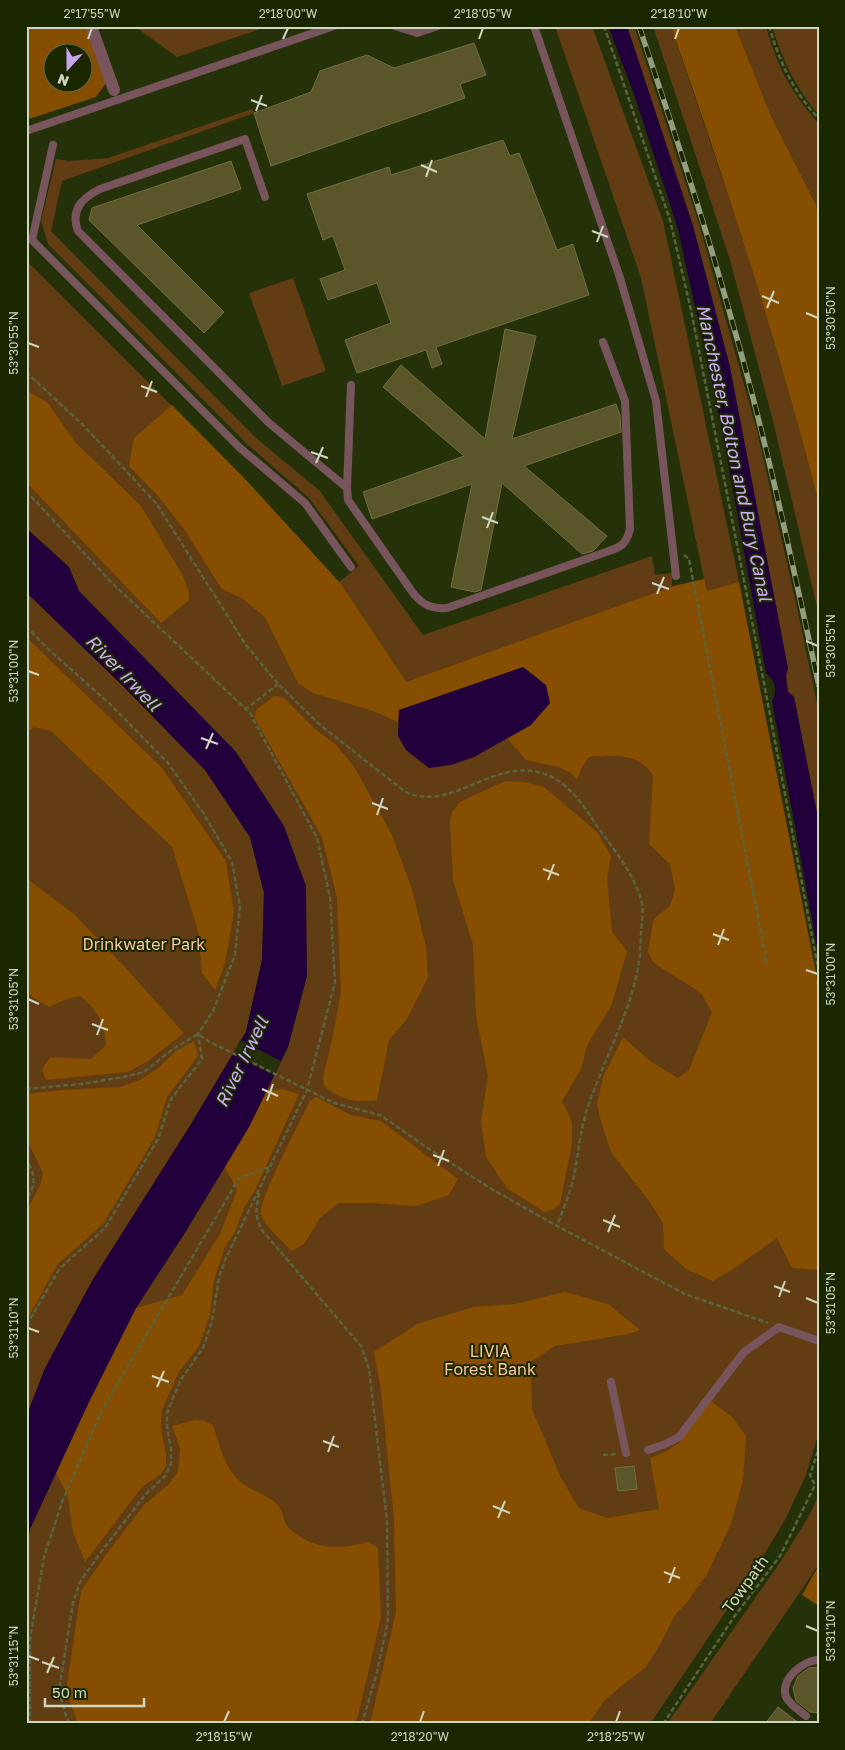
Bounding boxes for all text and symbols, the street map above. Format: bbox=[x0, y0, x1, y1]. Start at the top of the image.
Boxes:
text: 2°17'55"W bbox=[64, 6, 121, 21]
text: 2°18'00"W bbox=[259, 6, 318, 21]
text: 2°18'05"W bbox=[454, 6, 513, 21]
text: 2°18'10"W bbox=[650, 6, 708, 21]
north arrow bbox=[42, 42, 92, 92]
text: N bbox=[55, 71, 71, 90]
text: 53°30'50"N bbox=[823, 286, 838, 350]
water label: Manchester, Bolton and Bury Canal bbox=[693, 302, 778, 605]
text: 53°30'55"N bbox=[6, 311, 21, 375]
text: 53°30'55"N bbox=[823, 614, 838, 678]
water label: River Irwell bbox=[82, 629, 167, 716]
text: 53°31'00"N bbox=[6, 640, 21, 702]
park label: Drinkwater Park bbox=[83, 934, 205, 954]
text: 53°31'00"N bbox=[823, 943, 838, 1005]
text: 53°31'05"N bbox=[6, 968, 21, 1030]
water label: River Irwell bbox=[210, 1012, 273, 1110]
text: 53°31'05"N bbox=[823, 1272, 838, 1334]
text: 53°31'10"N bbox=[6, 1297, 21, 1359]
park label: LIVIA Forest Bank bbox=[444, 1341, 536, 1379]
street label: Towpath bbox=[718, 1551, 772, 1617]
text: 53°31'10"N bbox=[823, 1600, 838, 1662]
text: 53°31'15"N bbox=[6, 1626, 21, 1686]
scale bar bbox=[45, 1675, 144, 1707]
text: 50 m bbox=[52, 1683, 87, 1701]
text: 2°18'15"W bbox=[196, 1729, 253, 1744]
text: 2°18'20"W bbox=[391, 1729, 450, 1744]
text: 2°18'25"W bbox=[587, 1729, 645, 1744]

